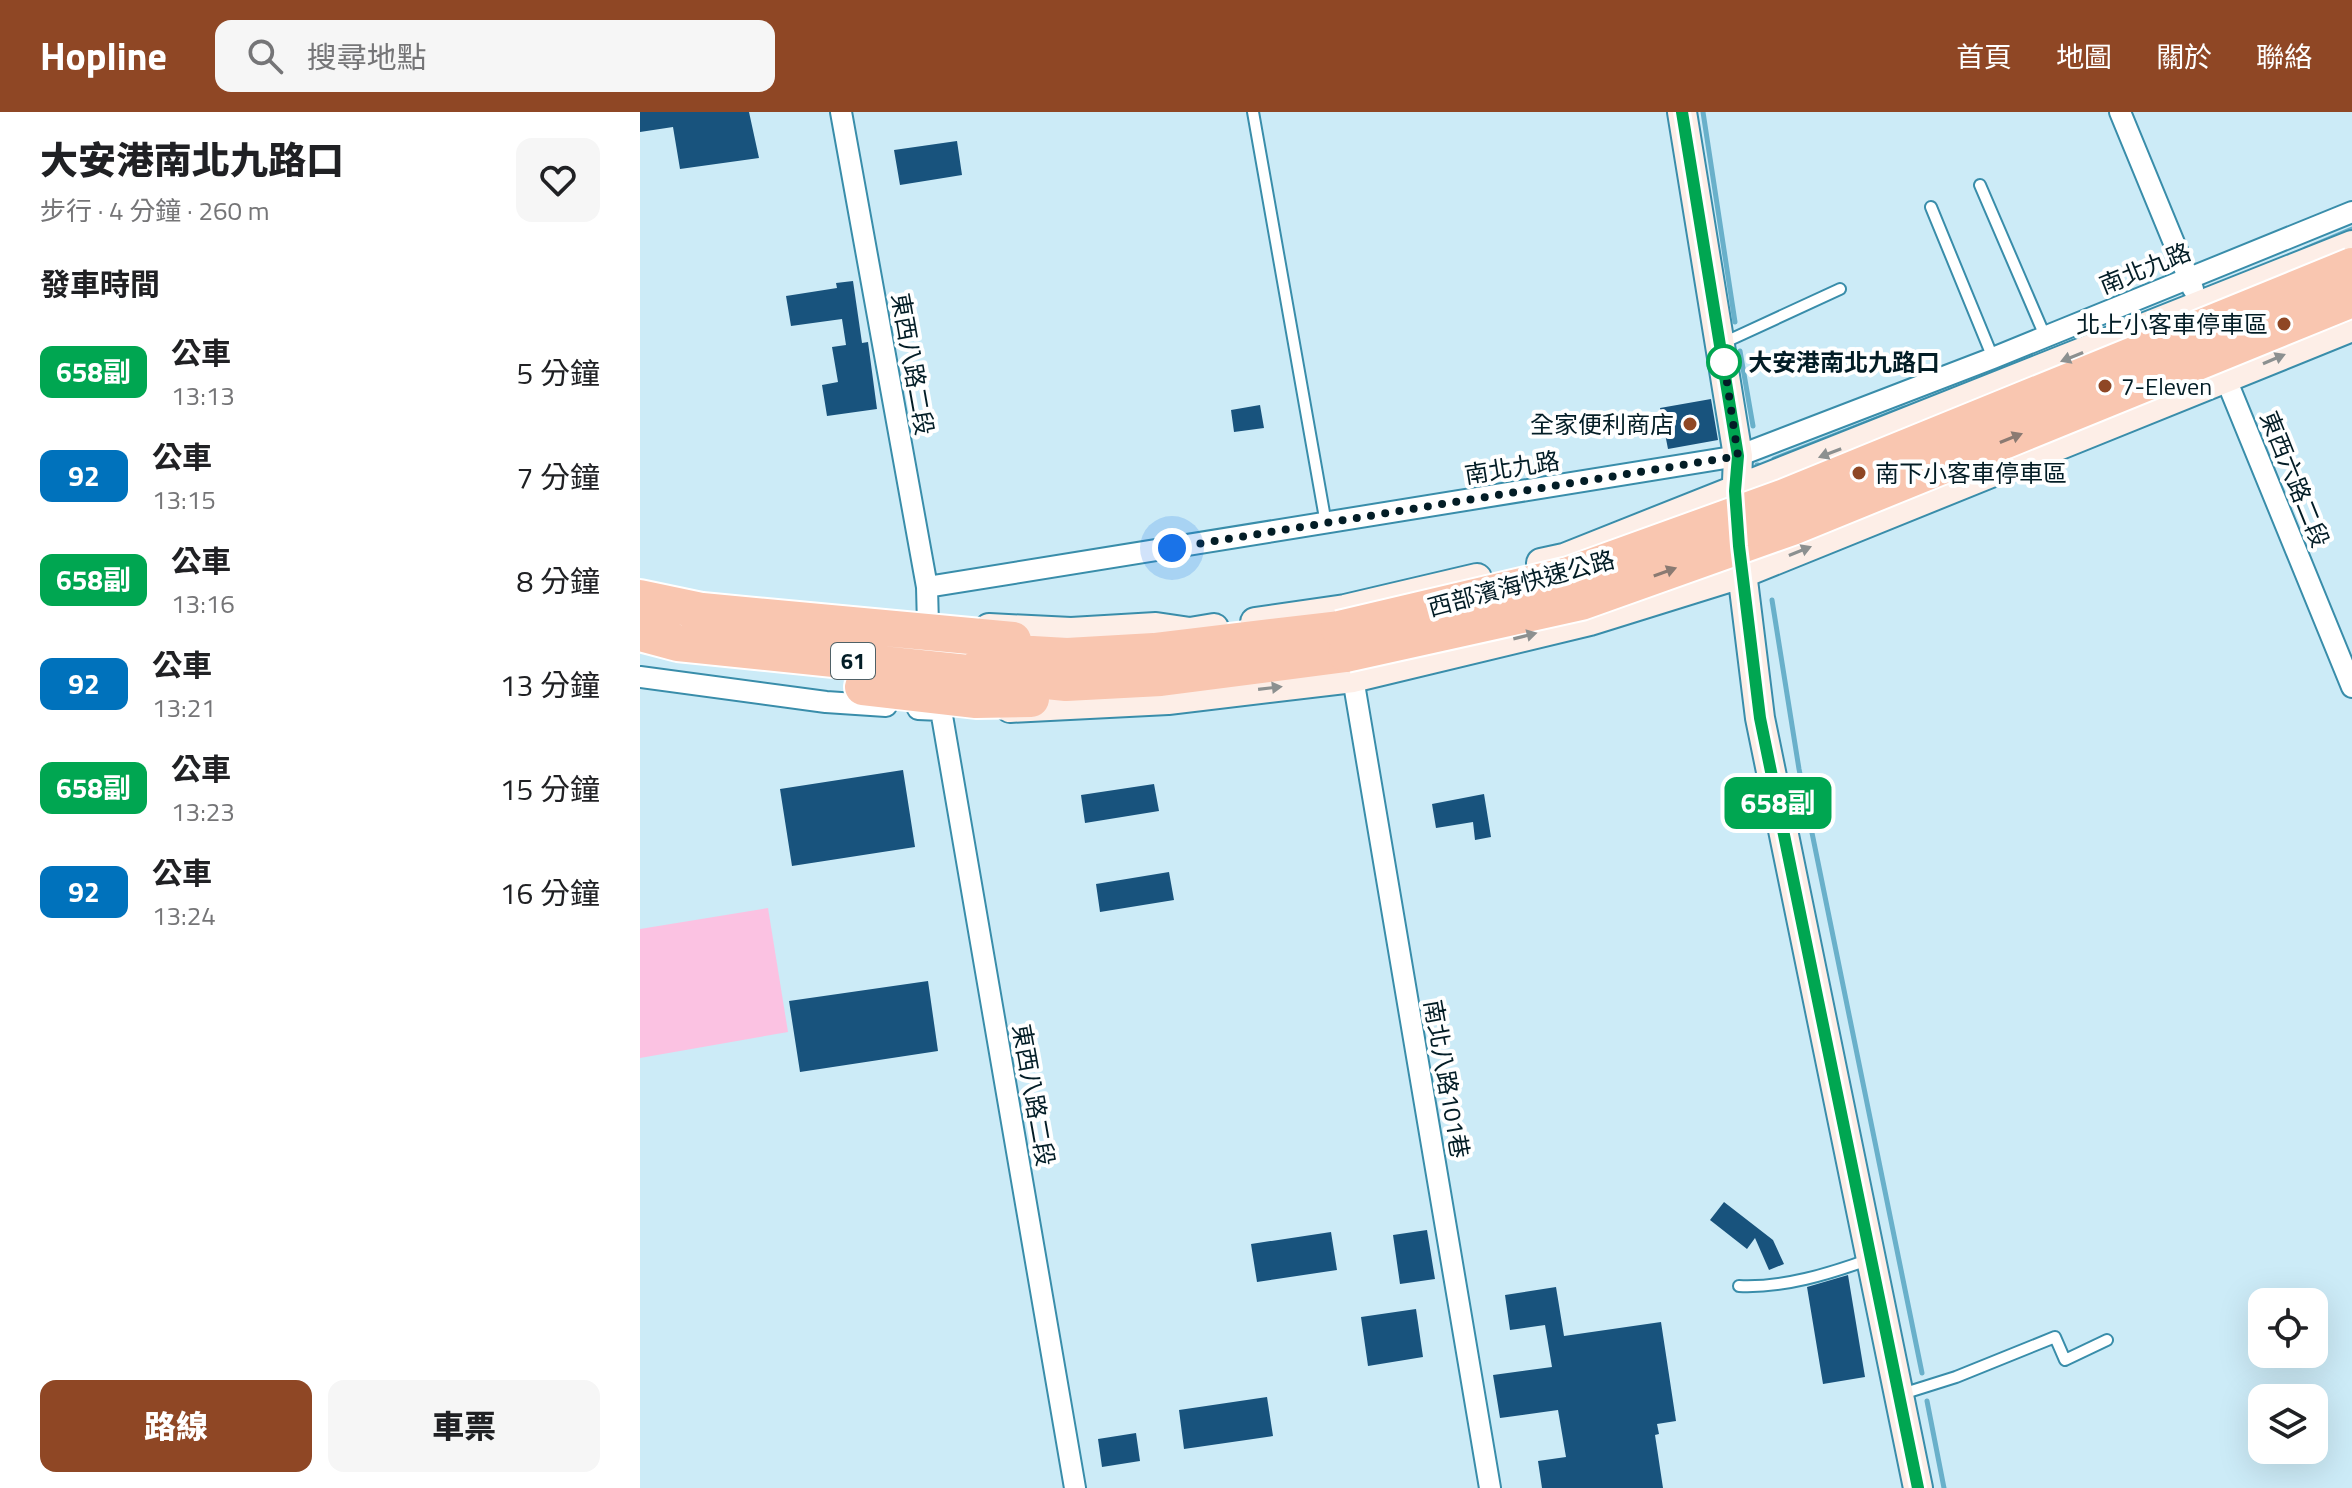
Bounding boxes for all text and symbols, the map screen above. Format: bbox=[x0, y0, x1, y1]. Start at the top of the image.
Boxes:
search box bbox=[215, 20, 775, 92]
text: Hopline bbox=[40, 27, 167, 85]
icon: search bbox=[243, 34, 287, 78]
text: 搜尋地點 bbox=[307, 34, 427, 80]
text: 首頁 bbox=[1956, 35, 2012, 78]
text: 地圖 bbox=[2056, 35, 2112, 78]
text: 關於 bbox=[2156, 35, 2212, 78]
text: 聯絡 bbox=[2256, 35, 2312, 78]
text: 大安港南北九路口 bbox=[40, 131, 344, 189]
button: heart bbox=[516, 138, 600, 222]
text: 步行 · 4 分鐘 · 260 m bbox=[40, 191, 270, 230]
street label: 南北九路 bbox=[2094, 233, 2196, 303]
text: 發車時間 bbox=[40, 261, 160, 307]
street label: 東西八路二段 bbox=[883, 290, 943, 438]
place label: 北上小客車停車區 bbox=[2076, 306, 2268, 342]
marker: 北上小客車停車區 bbox=[2275, 315, 2293, 333]
text: 公車 bbox=[171, 330, 231, 376]
place label: 大安港南北九路口 bbox=[1748, 344, 1940, 380]
marker: 大安港南北九路口 bbox=[1707, 345, 1741, 379]
text: 658副 bbox=[56, 350, 131, 393]
text: 5 分鐘 bbox=[517, 350, 600, 396]
one-way arrow bbox=[2060, 351, 2084, 364]
one-way arrow bbox=[2262, 353, 2286, 366]
place label: 7-Eleven bbox=[2121, 368, 2212, 404]
text: 13:13 bbox=[171, 376, 235, 415]
marker: 7-Eleven bbox=[2096, 377, 2114, 395]
street label: 東西六路二段 bbox=[2251, 405, 2339, 553]
place label: 全家便利商店 bbox=[1530, 406, 1674, 442]
marker: 全家便利商店 bbox=[1681, 415, 1699, 433]
one-way arrow bbox=[1999, 431, 2023, 444]
text: 公車 bbox=[152, 434, 212, 480]
street label: 南北九路 bbox=[1462, 442, 1562, 492]
one-way arrow bbox=[1818, 447, 1842, 460]
text: 92 bbox=[68, 454, 100, 497]
text: 7 分鐘 bbox=[517, 454, 600, 500]
place label: 南下小客車停車區 bbox=[1875, 455, 2067, 491]
marker: 南下小客車停車區 bbox=[1850, 464, 1868, 482]
text: 13:15 bbox=[152, 480, 216, 519]
your location bbox=[1152, 528, 1192, 568]
text: 公車 bbox=[171, 538, 231, 584]
street label: 西部濱海快速公路 bbox=[1424, 541, 1618, 625]
one-way arrow bbox=[1788, 544, 1812, 557]
text: 658副 bbox=[56, 558, 131, 601]
text: 8 分鐘 bbox=[517, 558, 600, 604]
one-way arrow bbox=[1653, 565, 1677, 578]
text: 13:16 bbox=[171, 584, 235, 623]
one-way arrow bbox=[1512, 630, 1537, 642]
text: 公車 bbox=[152, 642, 212, 688]
road number: 61 bbox=[831, 643, 875, 679]
text: 92 bbox=[68, 662, 100, 705]
text: 13 分鐘 bbox=[500, 662, 600, 708]
one-way arrow bbox=[1258, 682, 1283, 695]
text: 13:21 bbox=[152, 688, 216, 727]
text: 公車 bbox=[171, 746, 231, 792]
text: 658副 bbox=[56, 766, 131, 809]
text: 15 分鐘 bbox=[500, 766, 600, 812]
line badge: 658副 bbox=[1722, 777, 1834, 829]
text: 658副 bbox=[1740, 781, 1816, 824]
text: 13:23 bbox=[171, 792, 235, 831]
text: 公車 bbox=[152, 850, 212, 896]
text: 92 bbox=[68, 870, 100, 913]
text: 16 分鐘 bbox=[500, 870, 600, 916]
text: 13:24 bbox=[152, 896, 216, 935]
street label: 南北八路101巷 bbox=[1415, 997, 1479, 1161]
street label: 東西八路二段 bbox=[1004, 1021, 1064, 1169]
map controls bbox=[2248, 1288, 2328, 1464]
button: locate bbox=[2248, 1288, 2328, 1368]
button: 路線 bbox=[40, 1380, 312, 1472]
button: 車票 bbox=[328, 1380, 600, 1472]
button: layers bbox=[2248, 1384, 2328, 1464]

